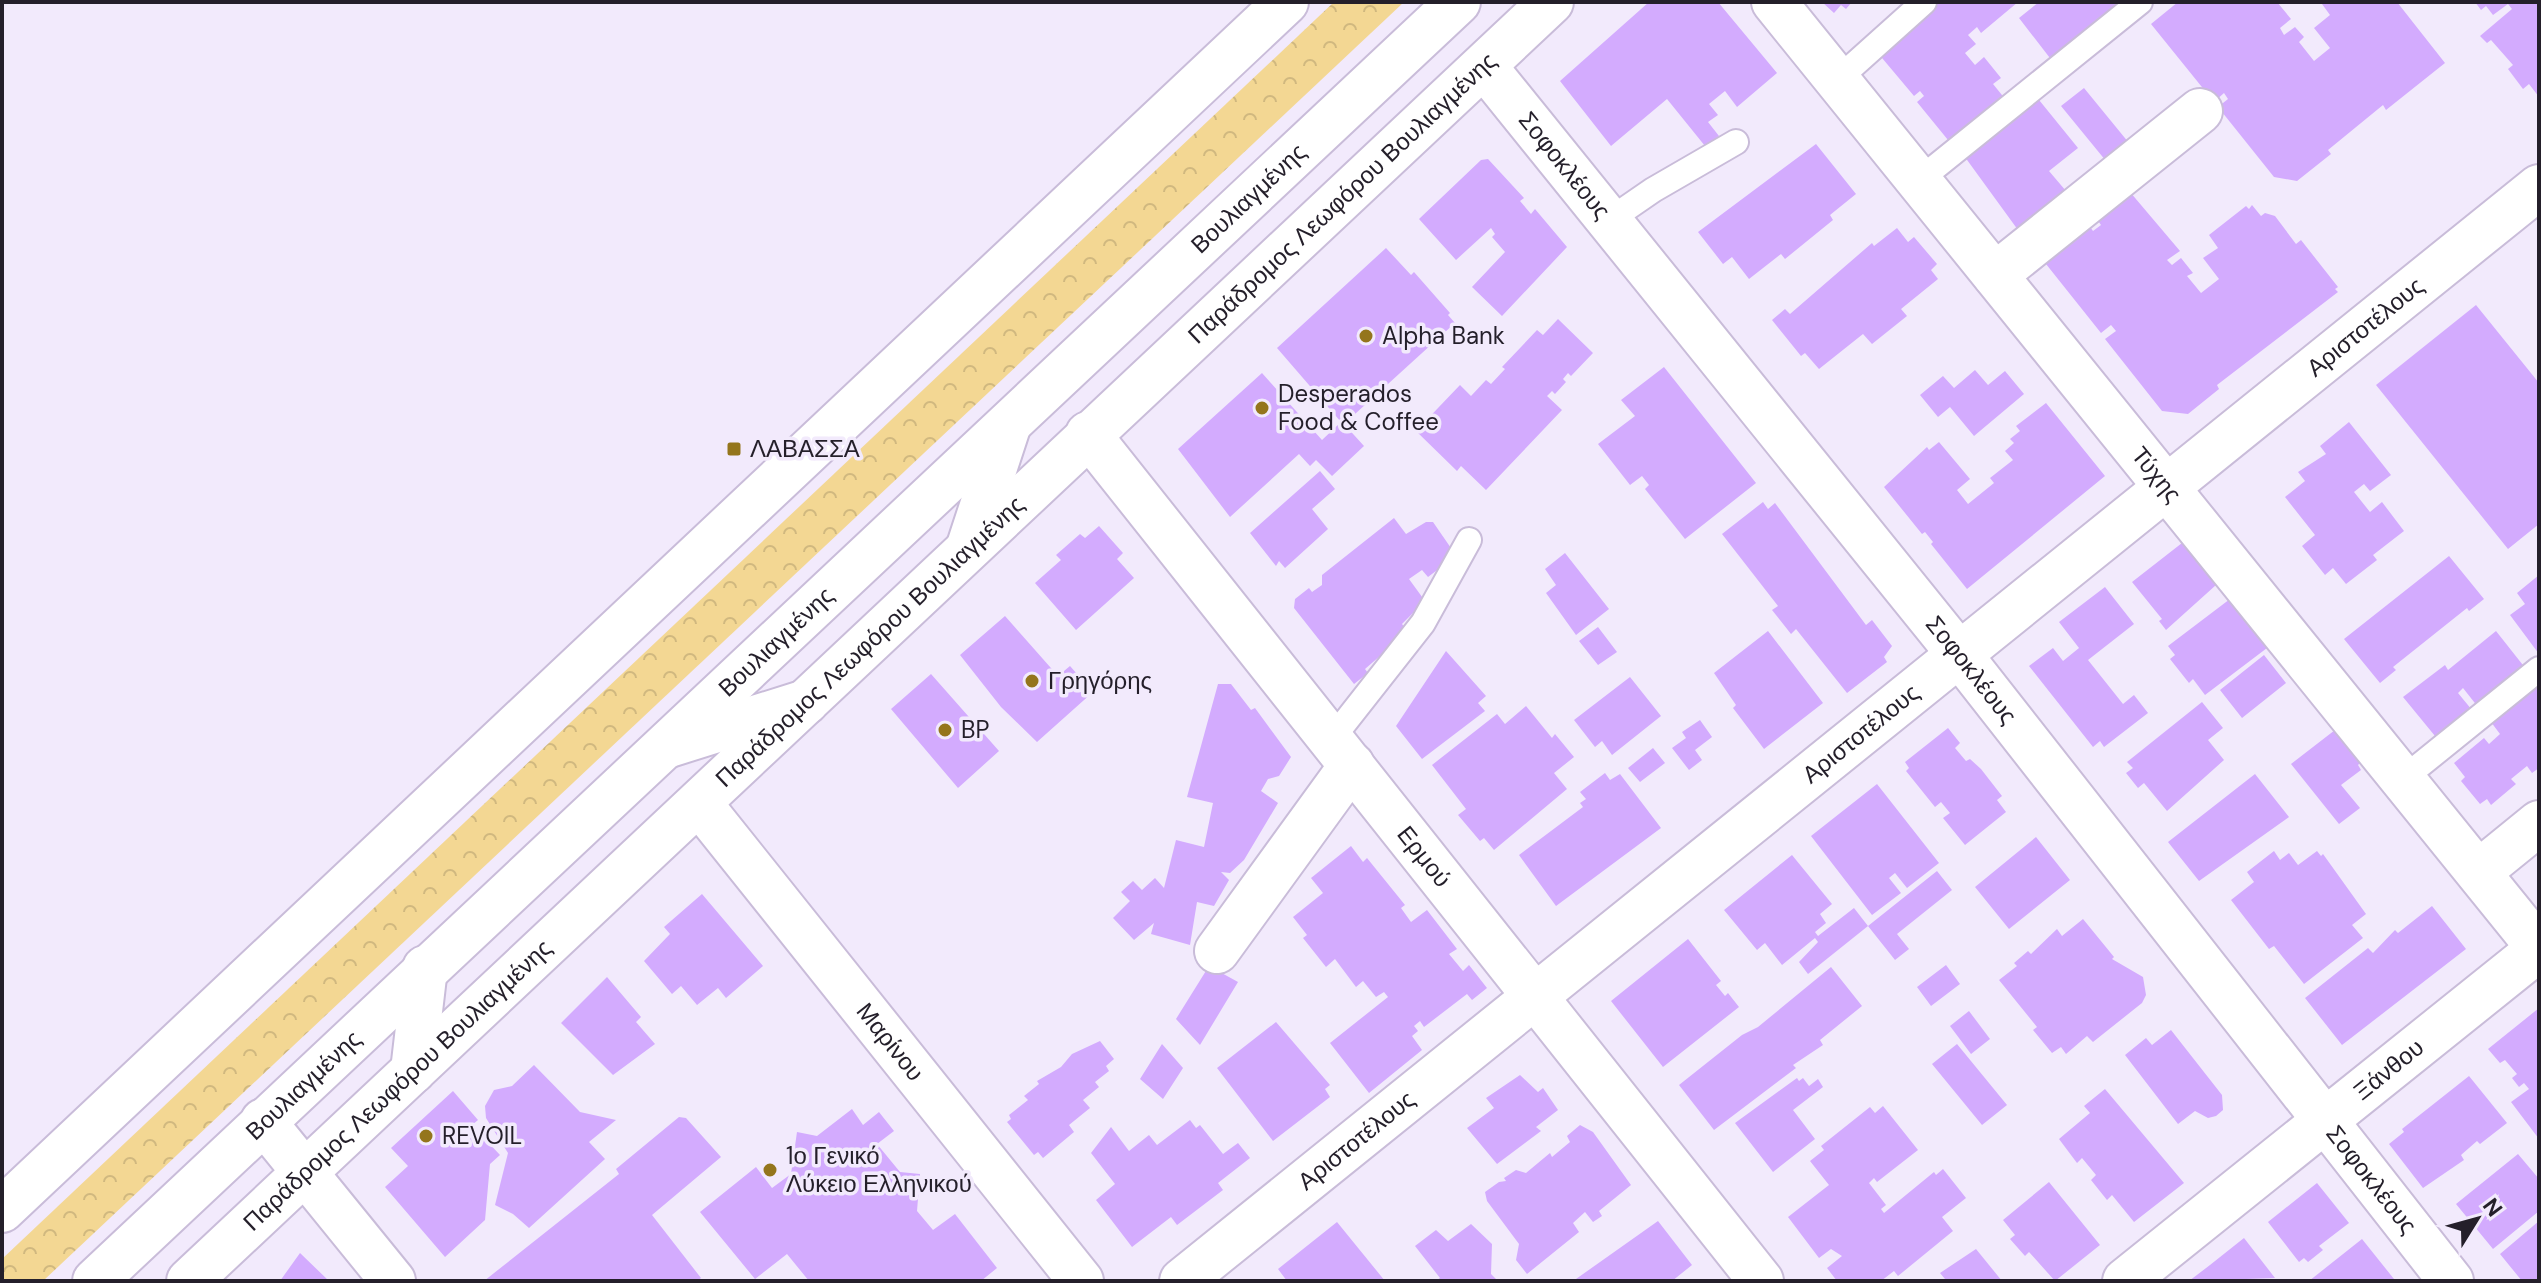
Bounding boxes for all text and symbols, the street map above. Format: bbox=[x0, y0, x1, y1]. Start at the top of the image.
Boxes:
street label: Παράδρομος Λεωφόρου Βουλιαγμένης bbox=[1181, 45, 1503, 350]
street label: Σοφοκλέους bbox=[1512, 105, 1618, 226]
street label: Βουλιαγμένης bbox=[1184, 136, 1313, 260]
street label: Αριστοτέλους bbox=[2300, 270, 2430, 383]
place label: Alpha Bank bbox=[1382, 320, 1505, 351]
marker: Alpha Bank bbox=[1357, 327, 1375, 345]
place label: Desperados Food & Coffee bbox=[1278, 378, 1439, 437]
marker: Desperados Food & Coffee bbox=[1253, 399, 1271, 417]
place label: ΛΑΒΑΣΣΑ bbox=[750, 433, 860, 464]
marker: ΛΑΒΑΣΣΑ bbox=[725, 440, 743, 458]
street label: Τύχης bbox=[2125, 440, 2189, 509]
street label: Παράδρομος Λεωφόρου Βουλιαγμένης bbox=[709, 489, 1030, 794]
street label: Βουλιαγμένης bbox=[711, 580, 840, 703]
street label: Σοφοκλέους bbox=[1919, 609, 2024, 730]
place label: Γρηγόρης bbox=[1048, 665, 1152, 696]
marker: Γρηγόρης bbox=[1023, 672, 1041, 690]
street label: Αριστοτέλους bbox=[1796, 677, 1926, 790]
place label: BP bbox=[961, 714, 989, 745]
marker: BP bbox=[936, 721, 954, 739]
street label: Ερμού bbox=[1390, 819, 1458, 894]
street label: Παράδρομος Λεωφόρου Βουλιαγμένης bbox=[236, 932, 558, 1237]
street label: Μαρίνου bbox=[850, 996, 931, 1087]
street label: Βουλιαγμένης bbox=[239, 1023, 367, 1147]
street label: Ξάνθου bbox=[2347, 1032, 2430, 1107]
street label: Αριστοτέλους bbox=[1291, 1083, 1421, 1197]
street label: Σοφοκλέους bbox=[2320, 1119, 2424, 1240]
place label: REVOIL bbox=[442, 1120, 522, 1151]
marker: REVOIL bbox=[417, 1127, 435, 1145]
place label: 1ο Γενικό Λύκειο Ελληνικού bbox=[786, 1140, 972, 1199]
marker: 1ο Γενικό Λύκειο Ελληνικού bbox=[761, 1161, 779, 1179]
north arrow bbox=[2437, 1179, 2517, 1259]
text: N bbox=[2476, 1192, 2509, 1222]

